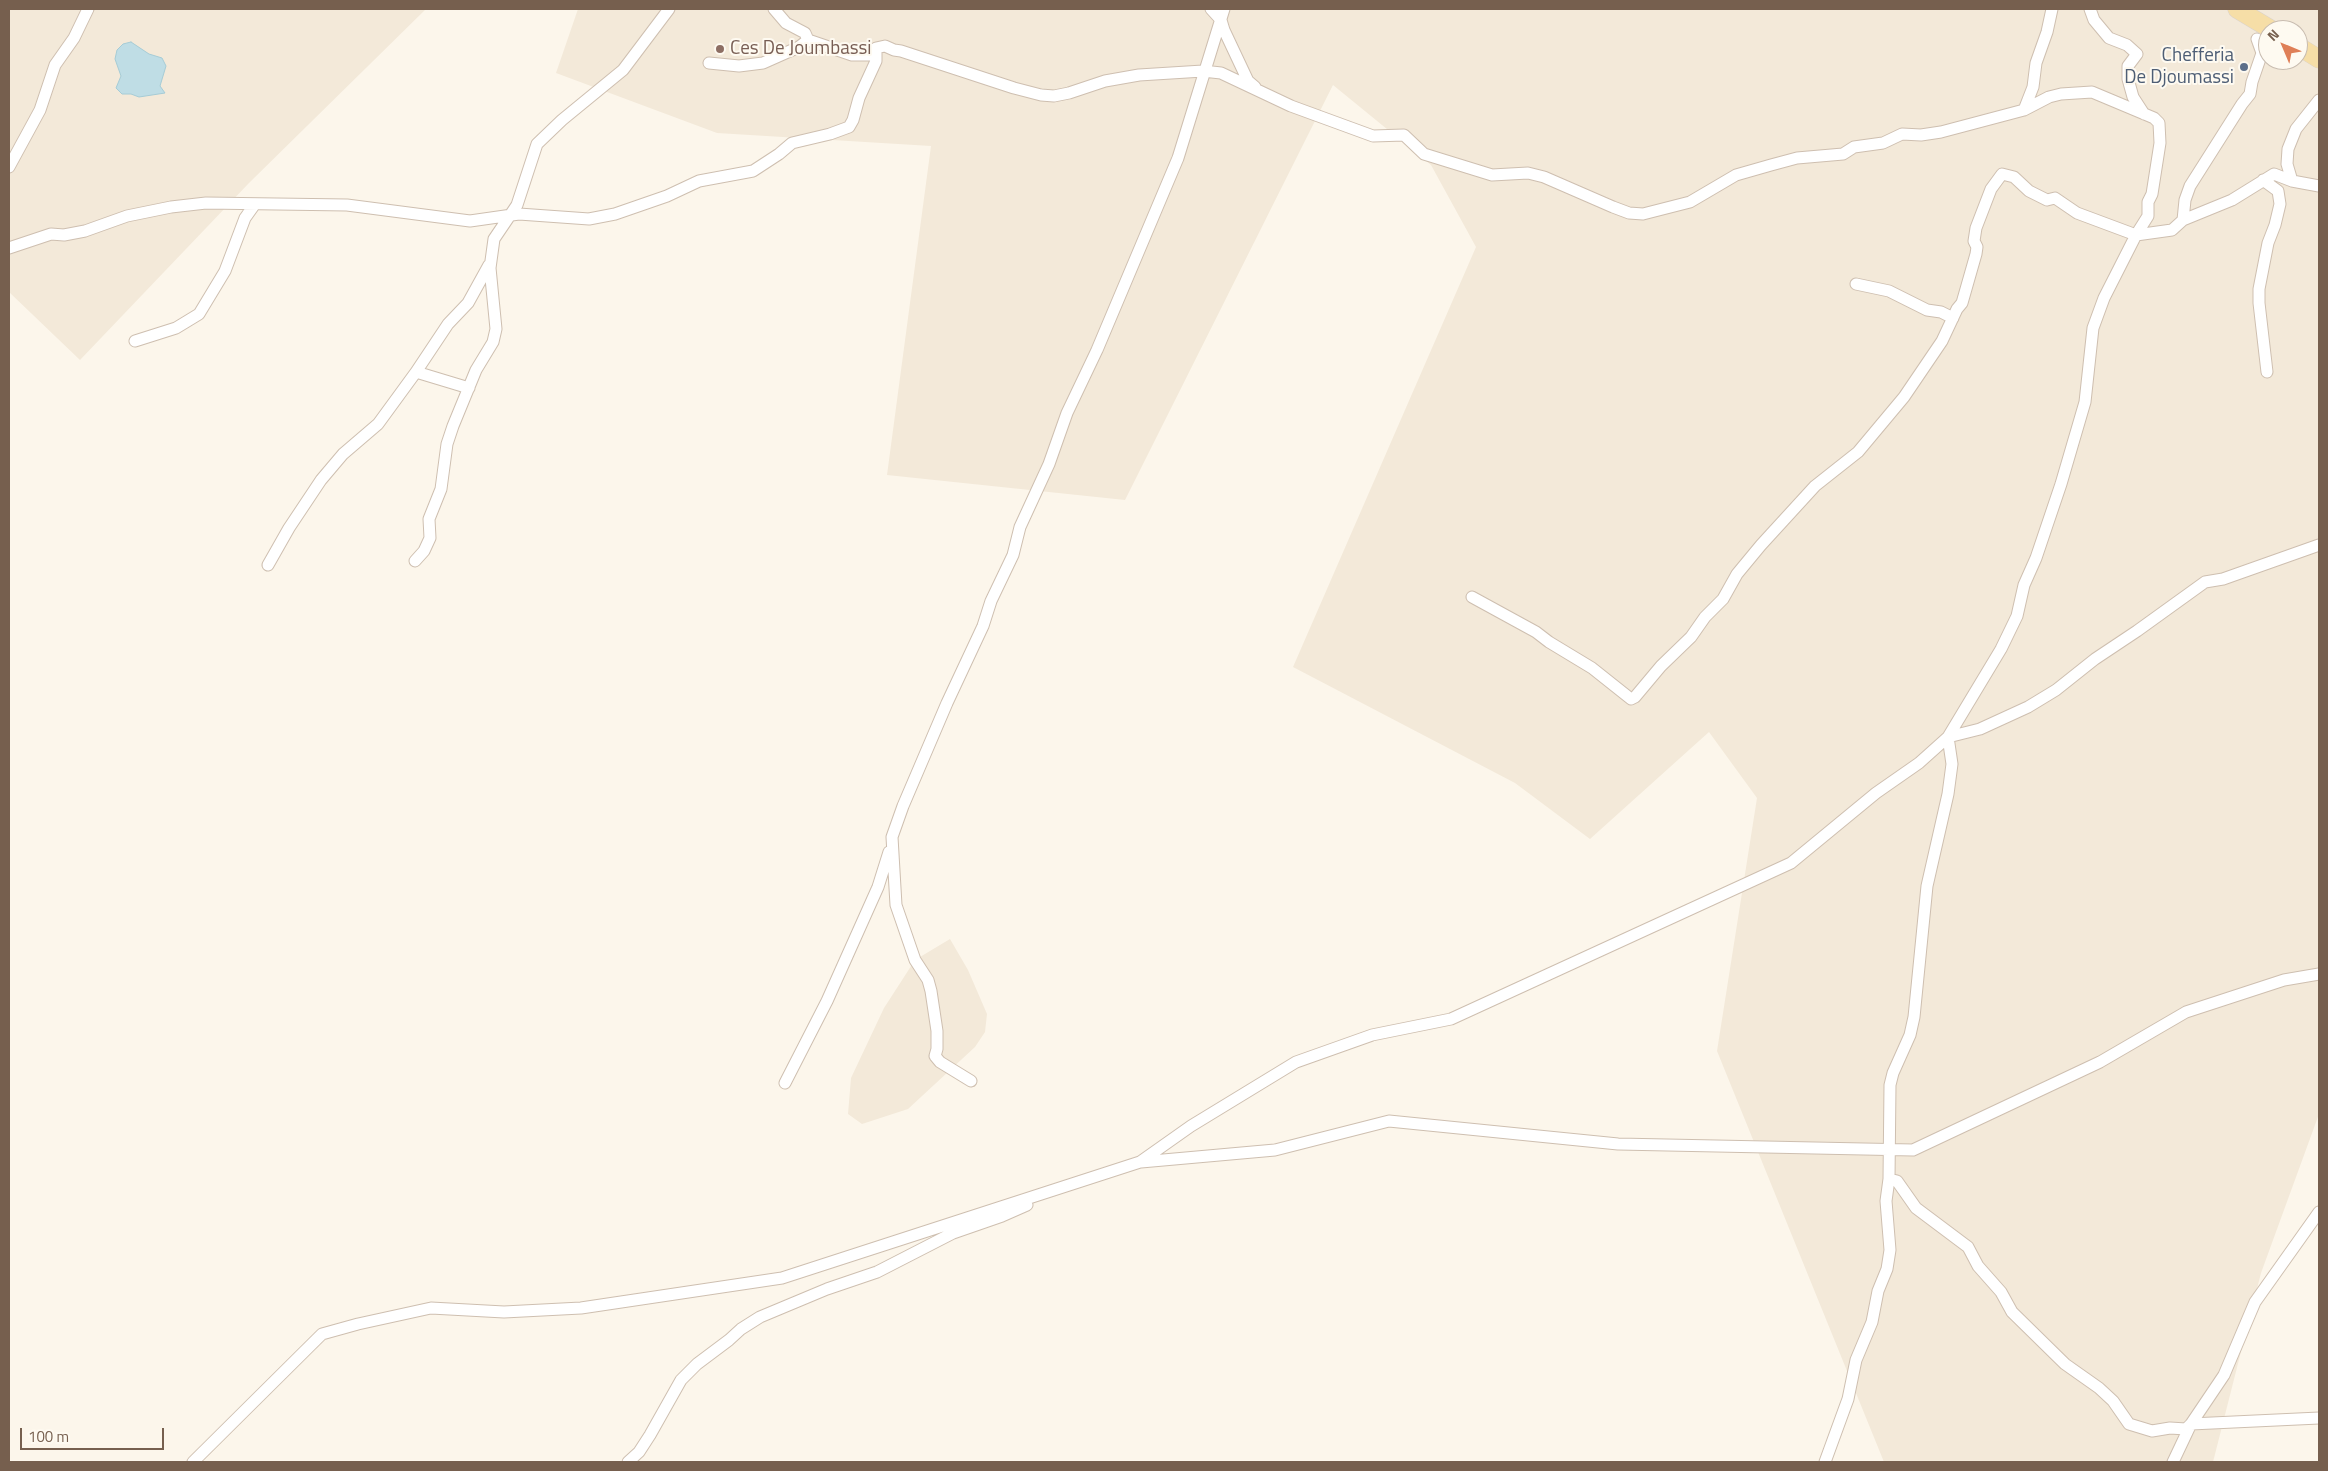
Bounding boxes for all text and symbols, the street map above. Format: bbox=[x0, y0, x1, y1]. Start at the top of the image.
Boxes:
north arrow bbox=[2258, 20, 2308, 70]
text: N bbox=[2262, 24, 2284, 46]
place label: Ces De Joumbassi bbox=[730, 38, 872, 60]
marker: Ces De Joumbassi bbox=[714, 43, 726, 55]
place label: Chefferia De Djoumassi bbox=[2124, 45, 2234, 89]
marker: Chefferia De Djoumassi bbox=[2238, 61, 2250, 73]
scale bar bbox=[22, 1418, 166, 1450]
text: 100 m bbox=[28, 1425, 69, 1448]

